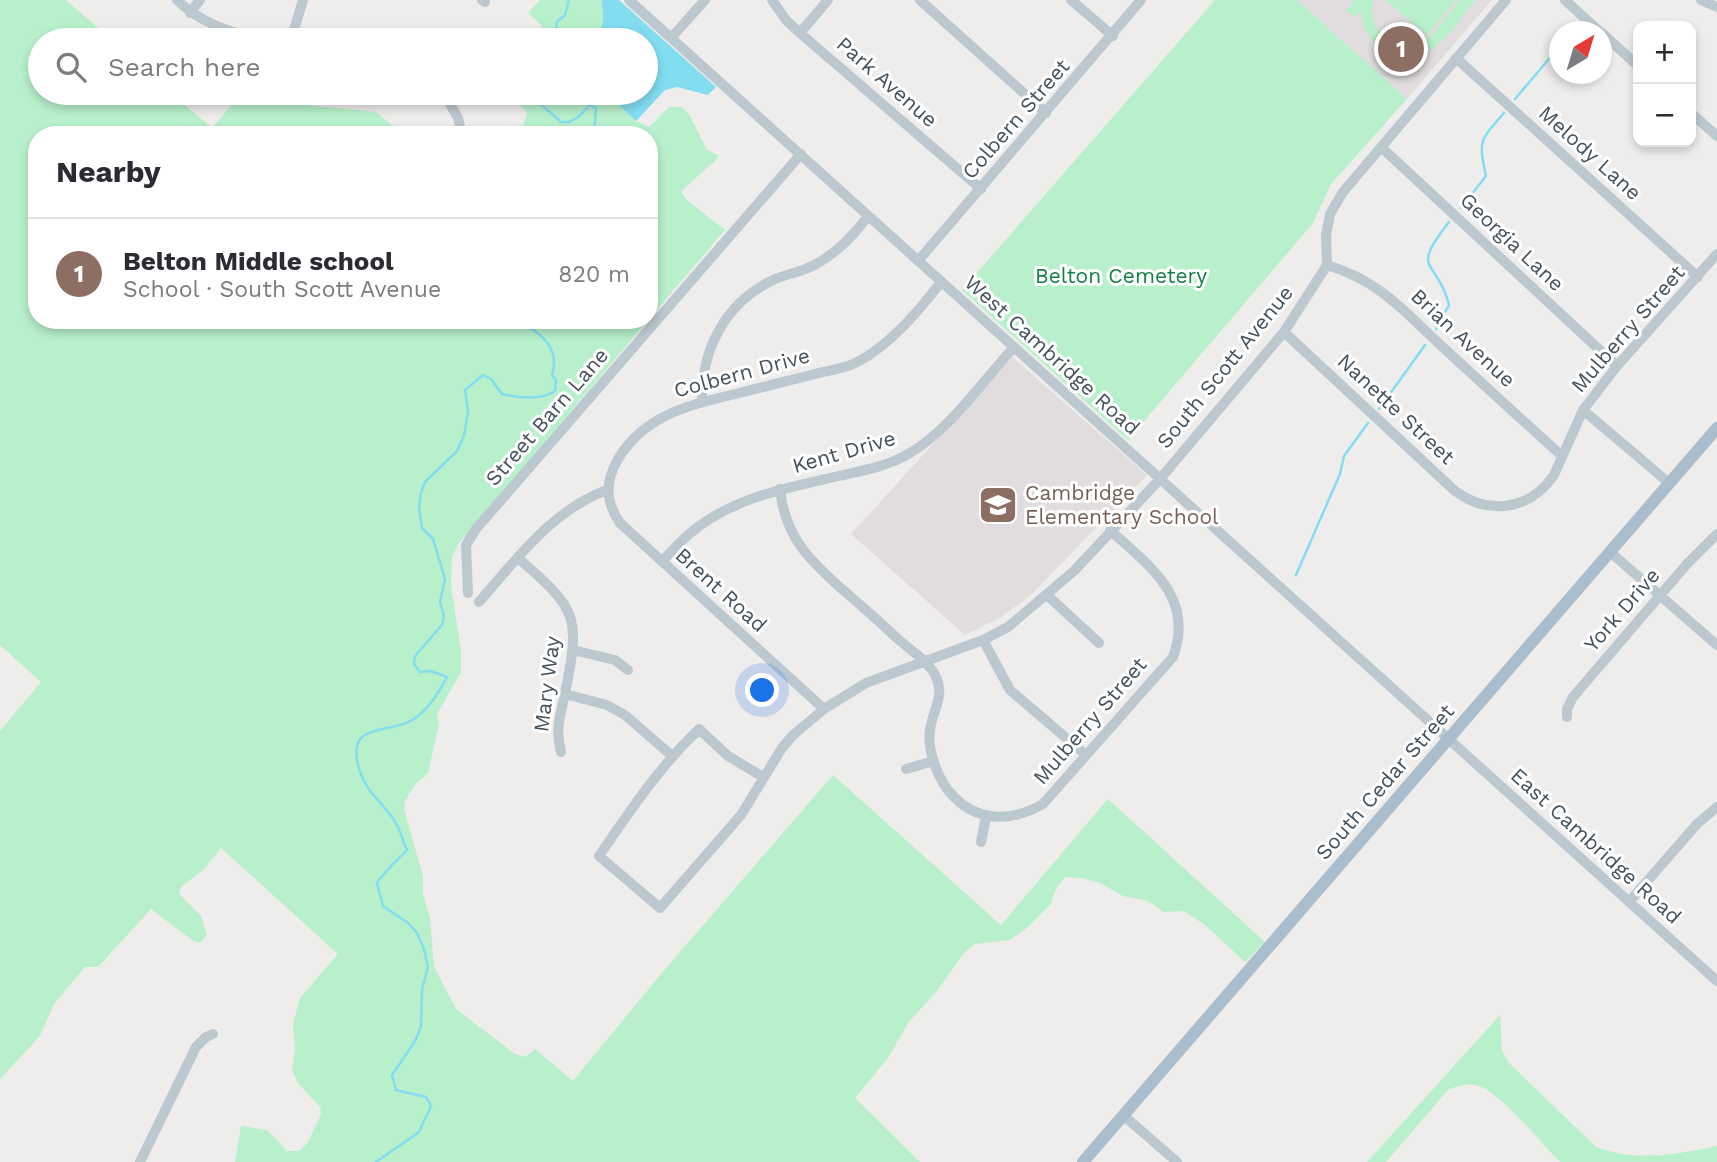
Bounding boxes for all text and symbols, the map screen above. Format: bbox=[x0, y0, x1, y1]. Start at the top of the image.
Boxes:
north arrow bbox=[1549, 21, 1612, 84]
map controls bbox=[1633, 21, 1696, 147]
button: + bbox=[1633, 21, 1696, 84]
pin: 1 bbox=[1378, 23, 1424, 75]
search box bbox=[28, 28, 658, 105]
street label: Park Avenue bbox=[832, 31, 943, 132]
icon: search bbox=[52, 48, 90, 86]
text: Search here bbox=[108, 52, 260, 82]
street label: Colbern Street bbox=[957, 53, 1075, 184]
button: − bbox=[1633, 84, 1696, 147]
street label: Melody Lane bbox=[1534, 100, 1647, 205]
text: Nearby bbox=[56, 154, 161, 189]
street label: Georgia Lane bbox=[1455, 187, 1569, 296]
text: Belton Middle school bbox=[123, 246, 394, 276]
street label: Mulberry Street bbox=[1566, 260, 1690, 397]
text: 1 bbox=[74, 261, 84, 288]
text: 820 m bbox=[558, 261, 630, 288]
park label: Belton Cemetery bbox=[1035, 263, 1207, 288]
street label: West Cambridge Road bbox=[960, 269, 1145, 440]
text: School · South Scott Avenue bbox=[123, 276, 441, 303]
street label: South Scott Avenue bbox=[1151, 280, 1298, 453]
street label: Brian Avenue bbox=[1406, 283, 1521, 392]
street label: Colbern Drive bbox=[671, 342, 813, 403]
street label: Street Barn Lane bbox=[480, 343, 613, 491]
street label: Nanette Street bbox=[1333, 348, 1460, 469]
street label: Kent Drive bbox=[789, 425, 898, 478]
place label: Cambridge Elementary School bbox=[1025, 480, 1219, 529]
school or university icon: Cambridge Elementary School bbox=[977, 484, 1019, 526]
street label: Brent Road bbox=[671, 542, 772, 637]
street label: York Drive bbox=[1579, 563, 1665, 657]
street label: Mary Way bbox=[528, 634, 565, 733]
street label: Mulberry Street bbox=[1028, 652, 1152, 789]
your location bbox=[745, 673, 779, 707]
street label: South Cedar Street bbox=[1310, 699, 1459, 865]
street label: East Cambridge Road bbox=[1506, 762, 1687, 929]

